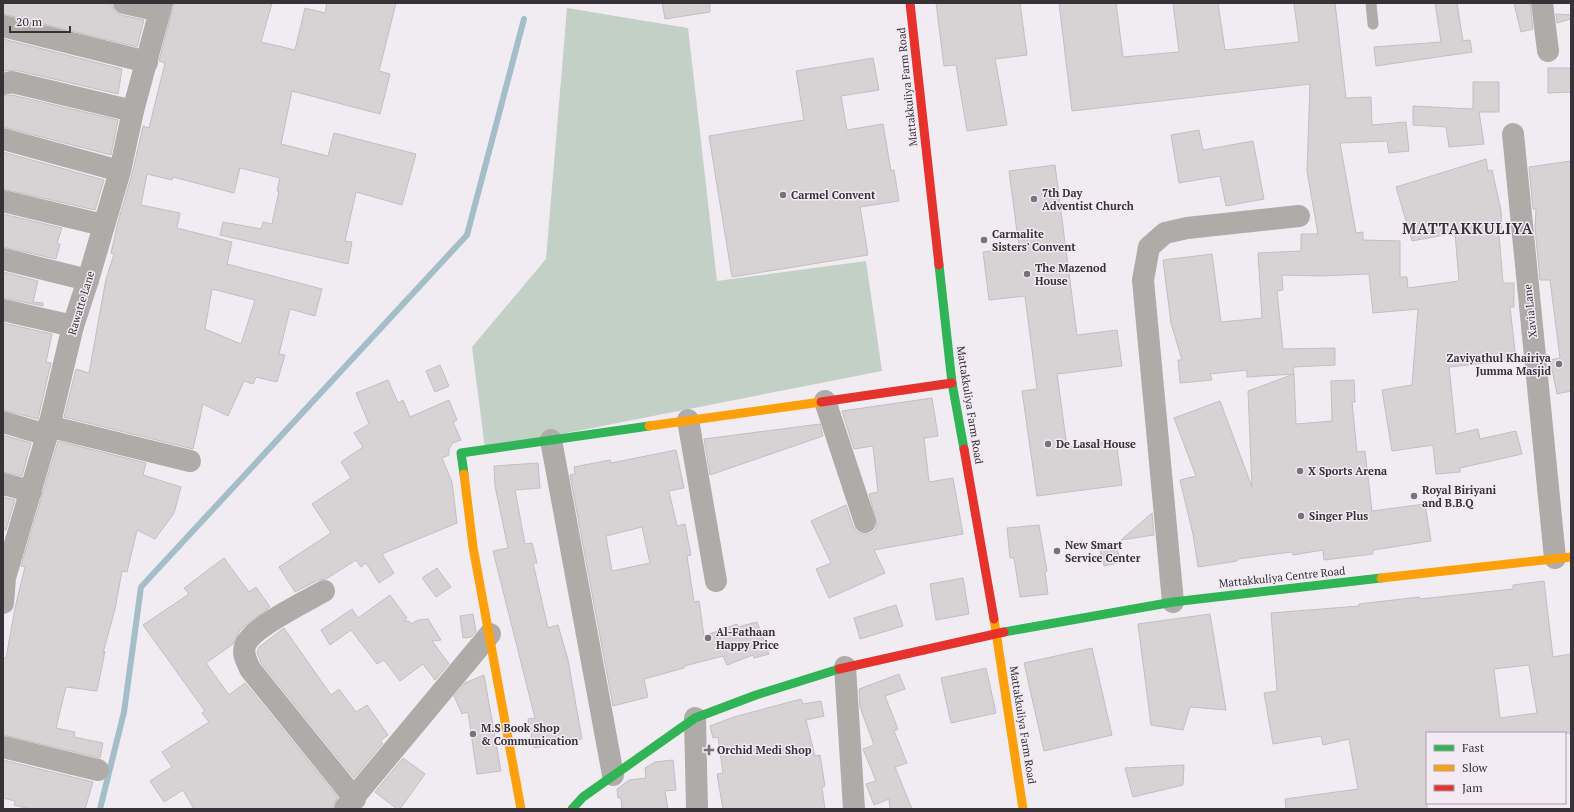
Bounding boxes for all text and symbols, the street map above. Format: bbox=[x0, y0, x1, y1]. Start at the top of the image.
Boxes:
scale bar bbox=[10, 8, 70, 34]
text: 20 m bbox=[16, 14, 43, 29]
street label: Mattakkuliya Farm Road bbox=[894, 27, 920, 147]
place label: 7th Day Adventist Church bbox=[1042, 186, 1134, 213]
place label: Carmel Convent bbox=[791, 188, 876, 202]
marker: Carmel Convent bbox=[778, 190, 788, 200]
marker: 7th Day Adventist Church bbox=[1029, 194, 1039, 204]
district label: MATTAKKULIYA bbox=[1402, 218, 1534, 238]
place label: Carmalite Sisters' Convent bbox=[992, 227, 1076, 254]
marker: Carmalite Sisters' Convent bbox=[979, 235, 989, 245]
place label: The Mazenod House bbox=[1035, 261, 1107, 288]
street label: Rawatte Lane bbox=[65, 269, 97, 337]
marker: The Mazenod House bbox=[1022, 269, 1032, 279]
street label: Xavia Lane bbox=[1520, 283, 1540, 338]
street label: Mattakkuliya Farm Road bbox=[954, 345, 986, 465]
place label: Zaviyathul Khairiya Jumma Masjid bbox=[1447, 351, 1551, 378]
marker: Zaviyathul Khairiya Jumma Masjid bbox=[1554, 359, 1564, 369]
place label: De Lasal House bbox=[1056, 437, 1136, 451]
marker: De Lasal House bbox=[1043, 439, 1053, 449]
place label: X Sports Arena bbox=[1308, 464, 1387, 478]
marker: X Sports Arena bbox=[1295, 466, 1305, 476]
place label: Royal Biriyani and B.B.Q bbox=[1422, 483, 1497, 510]
marker: Royal Biriyani and B.B.Q bbox=[1409, 491, 1419, 501]
place label: Singer Plus bbox=[1309, 509, 1368, 523]
marker: Singer Plus bbox=[1296, 511, 1306, 521]
place label: New Smart Service Center bbox=[1065, 538, 1141, 565]
marker: New Smart Service Center bbox=[1052, 546, 1062, 556]
street label: Mattakkuliya Centre Road bbox=[1218, 563, 1346, 591]
place label: Al-Fathaan Happy Price bbox=[716, 625, 779, 652]
marker: Al-Fathaan Happy Price bbox=[703, 633, 713, 643]
street label: Mattakkuliya Farm Road bbox=[1007, 665, 1039, 785]
place label: M.S Book Shop & Communication bbox=[481, 721, 578, 748]
marker: M.S Book Shop & Communication bbox=[468, 729, 478, 739]
legend bbox=[1426, 732, 1566, 804]
text: Fast bbox=[1462, 740, 1485, 755]
place label: Orchid Medi Shop bbox=[717, 743, 812, 757]
marker: Orchid Medi Shop bbox=[704, 745, 714, 755]
text: Slow bbox=[1462, 760, 1488, 775]
text: Jam bbox=[1462, 780, 1483, 795]

